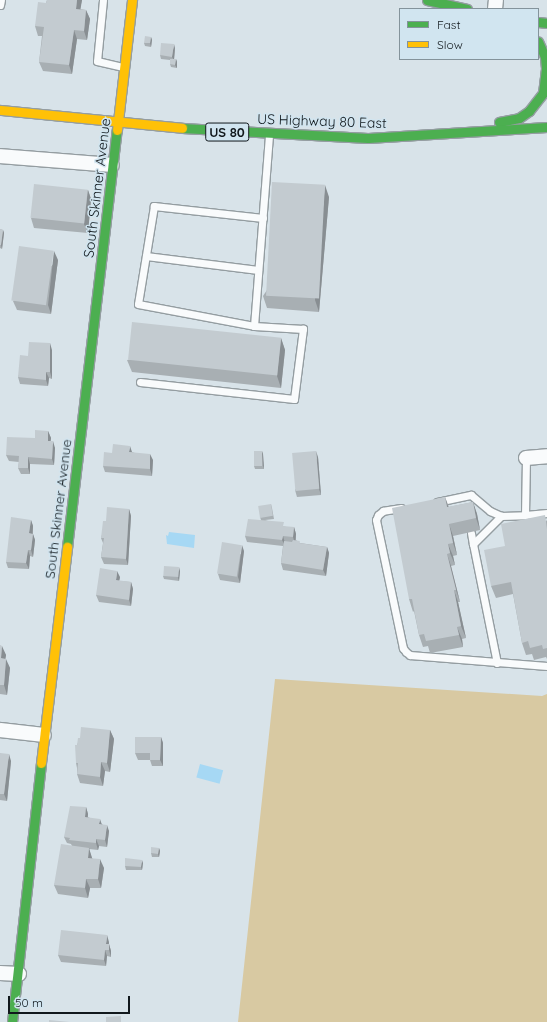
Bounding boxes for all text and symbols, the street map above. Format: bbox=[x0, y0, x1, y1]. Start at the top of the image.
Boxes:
legend bbox=[399, 8, 539, 60]
text: Fast bbox=[437, 17, 461, 32]
text: Slow bbox=[437, 37, 463, 52]
street label: US Highway 80 East bbox=[257, 110, 387, 132]
street label: South Skinner Avenue bbox=[80, 117, 114, 259]
road number: US 80 bbox=[205, 121, 249, 143]
street label: South Skinner Avenue bbox=[41, 438, 75, 580]
scale bar bbox=[10, 988, 132, 1014]
text: 50 m bbox=[15, 995, 43, 1010]

